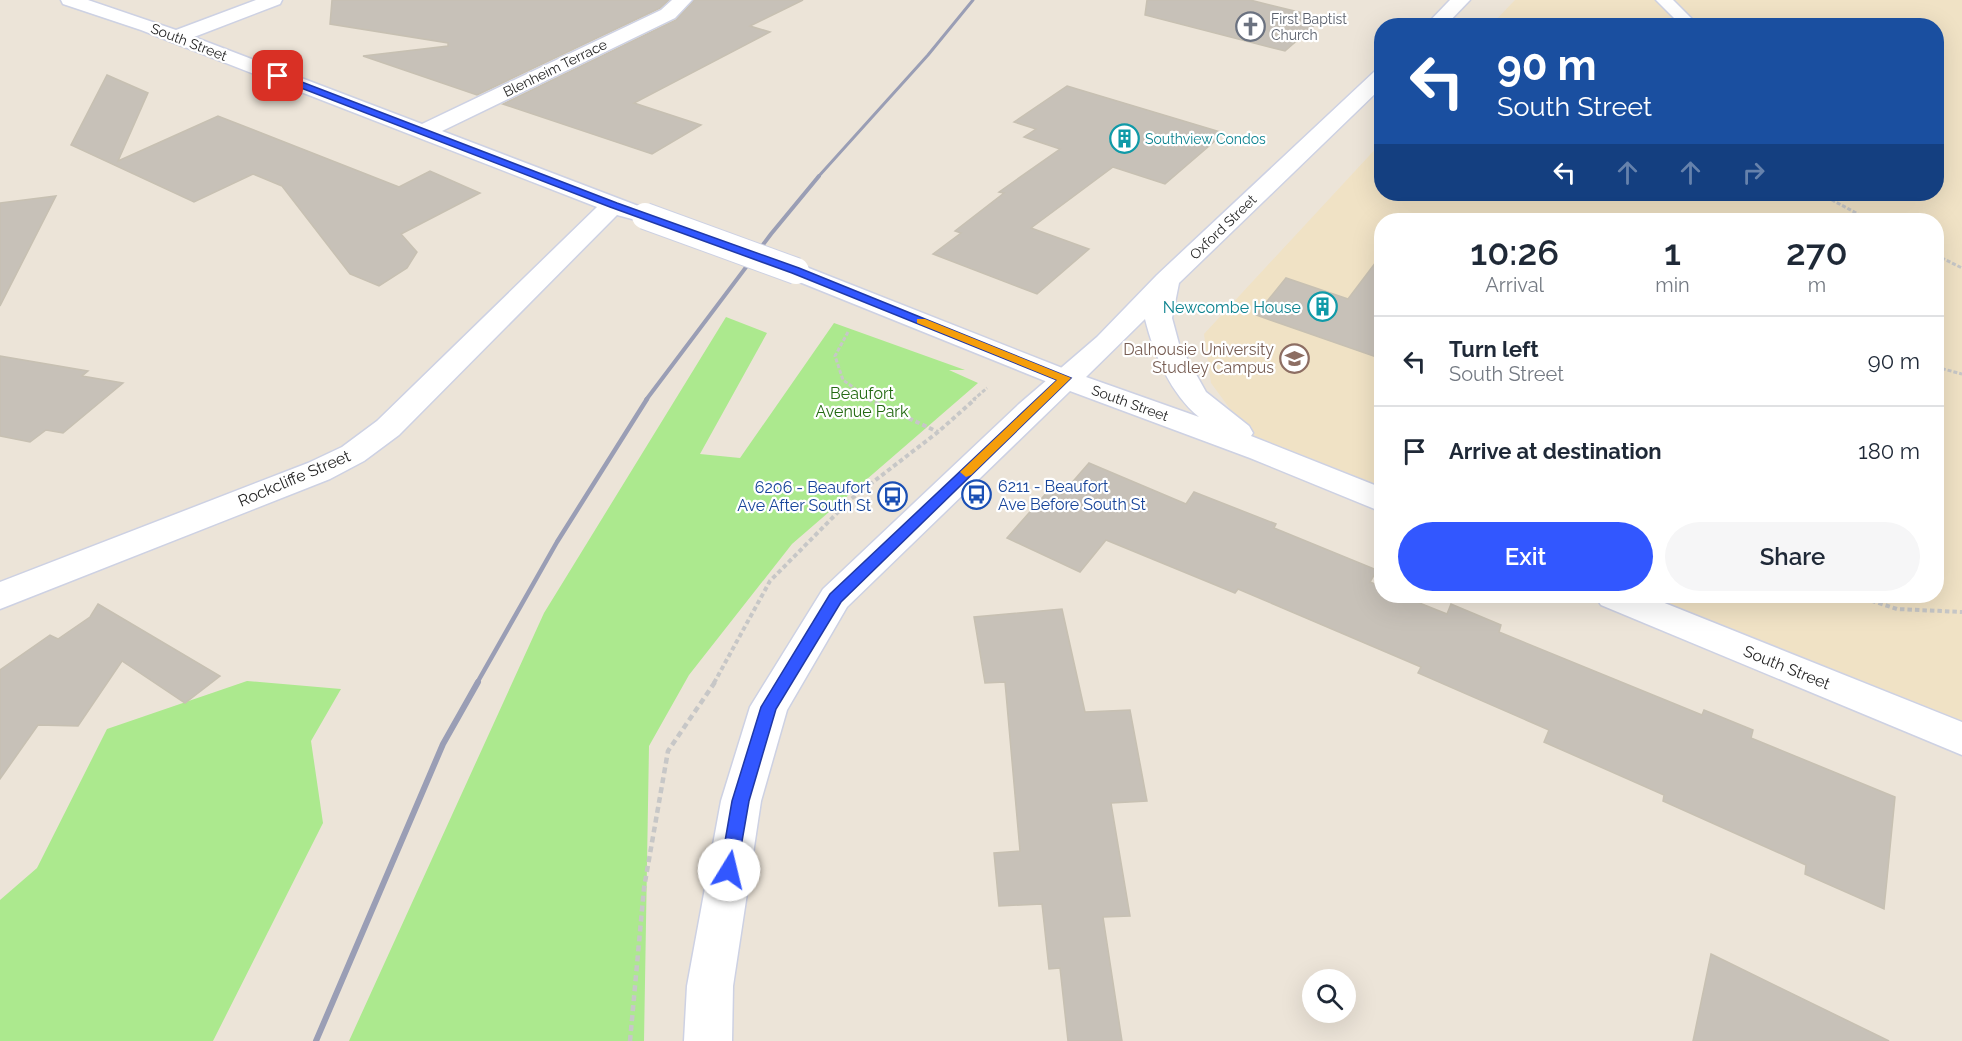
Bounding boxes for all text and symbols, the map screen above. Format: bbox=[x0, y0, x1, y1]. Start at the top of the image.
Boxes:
church icon: First Baptist Church bbox=[1234, 11, 1266, 43]
place label: First Baptist Church bbox=[1271, 11, 1347, 43]
street label: South Street bbox=[149, 20, 230, 64]
street label: Blenheim Terrace bbox=[501, 36, 609, 100]
text: 90 m bbox=[1497, 41, 1597, 90]
icon: left bbox=[1398, 42, 1476, 120]
pin bbox=[252, 50, 303, 101]
icon: arrive bbox=[261, 59, 294, 92]
text: South Street bbox=[1497, 91, 1652, 122]
building icon: Southview Condos bbox=[1108, 123, 1140, 155]
place label: Southview Condos bbox=[1145, 131, 1266, 147]
icon: left bbox=[1548, 156, 1581, 189]
icon: ahead bbox=[1611, 156, 1644, 189]
icon: ahead bbox=[1674, 156, 1707, 189]
icon: right bbox=[1737, 156, 1770, 189]
street label: Oxford Street bbox=[1187, 191, 1260, 263]
text: 10:26 bbox=[1470, 231, 1559, 273]
text: 1 bbox=[1664, 231, 1681, 273]
text: 270 bbox=[1786, 231, 1848, 273]
text: Arrival bbox=[1485, 273, 1544, 297]
text: min bbox=[1655, 273, 1690, 297]
text: m bbox=[1808, 273, 1826, 297]
building icon: Newcombe House bbox=[1306, 291, 1338, 323]
place label: Newcombe House bbox=[1163, 298, 1301, 317]
text: Turn left bbox=[1449, 336, 1539, 362]
place label: Dalhousie University Studley Campus bbox=[1123, 340, 1274, 377]
school or university icon: Dalhousie University Studley Campus bbox=[1279, 342, 1311, 374]
icon: left bbox=[1398, 345, 1431, 378]
text: 90 m bbox=[1868, 348, 1920, 374]
text: South Street bbox=[1449, 362, 1564, 386]
street label: South Street bbox=[1089, 382, 1171, 424]
park label: Beaufort Avenue Park bbox=[816, 384, 909, 421]
icon: arrive bbox=[1398, 435, 1431, 468]
text: Arrive at destination bbox=[1449, 438, 1662, 464]
text: 180 m bbox=[1858, 438, 1920, 464]
street label: Rockcliffe Street bbox=[235, 446, 354, 511]
place label: 6211 - Beaufort Ave Before South St bbox=[998, 477, 1146, 514]
place label: 6206 - Beaufort Ave After South St bbox=[737, 478, 872, 515]
bus stop icon: 6211 - Beaufort Ave Before South St bbox=[961, 479, 993, 511]
bus stop icon: 6206 - Beaufort Ave After South St bbox=[876, 480, 908, 512]
button: Exit bbox=[1398, 522, 1653, 591]
button: Share bbox=[1665, 522, 1920, 591]
street label: South Street bbox=[1741, 641, 1834, 694]
position arrow bbox=[697, 838, 761, 902]
map controls bbox=[1302, 969, 1356, 1023]
button: search bbox=[1302, 969, 1356, 1023]

